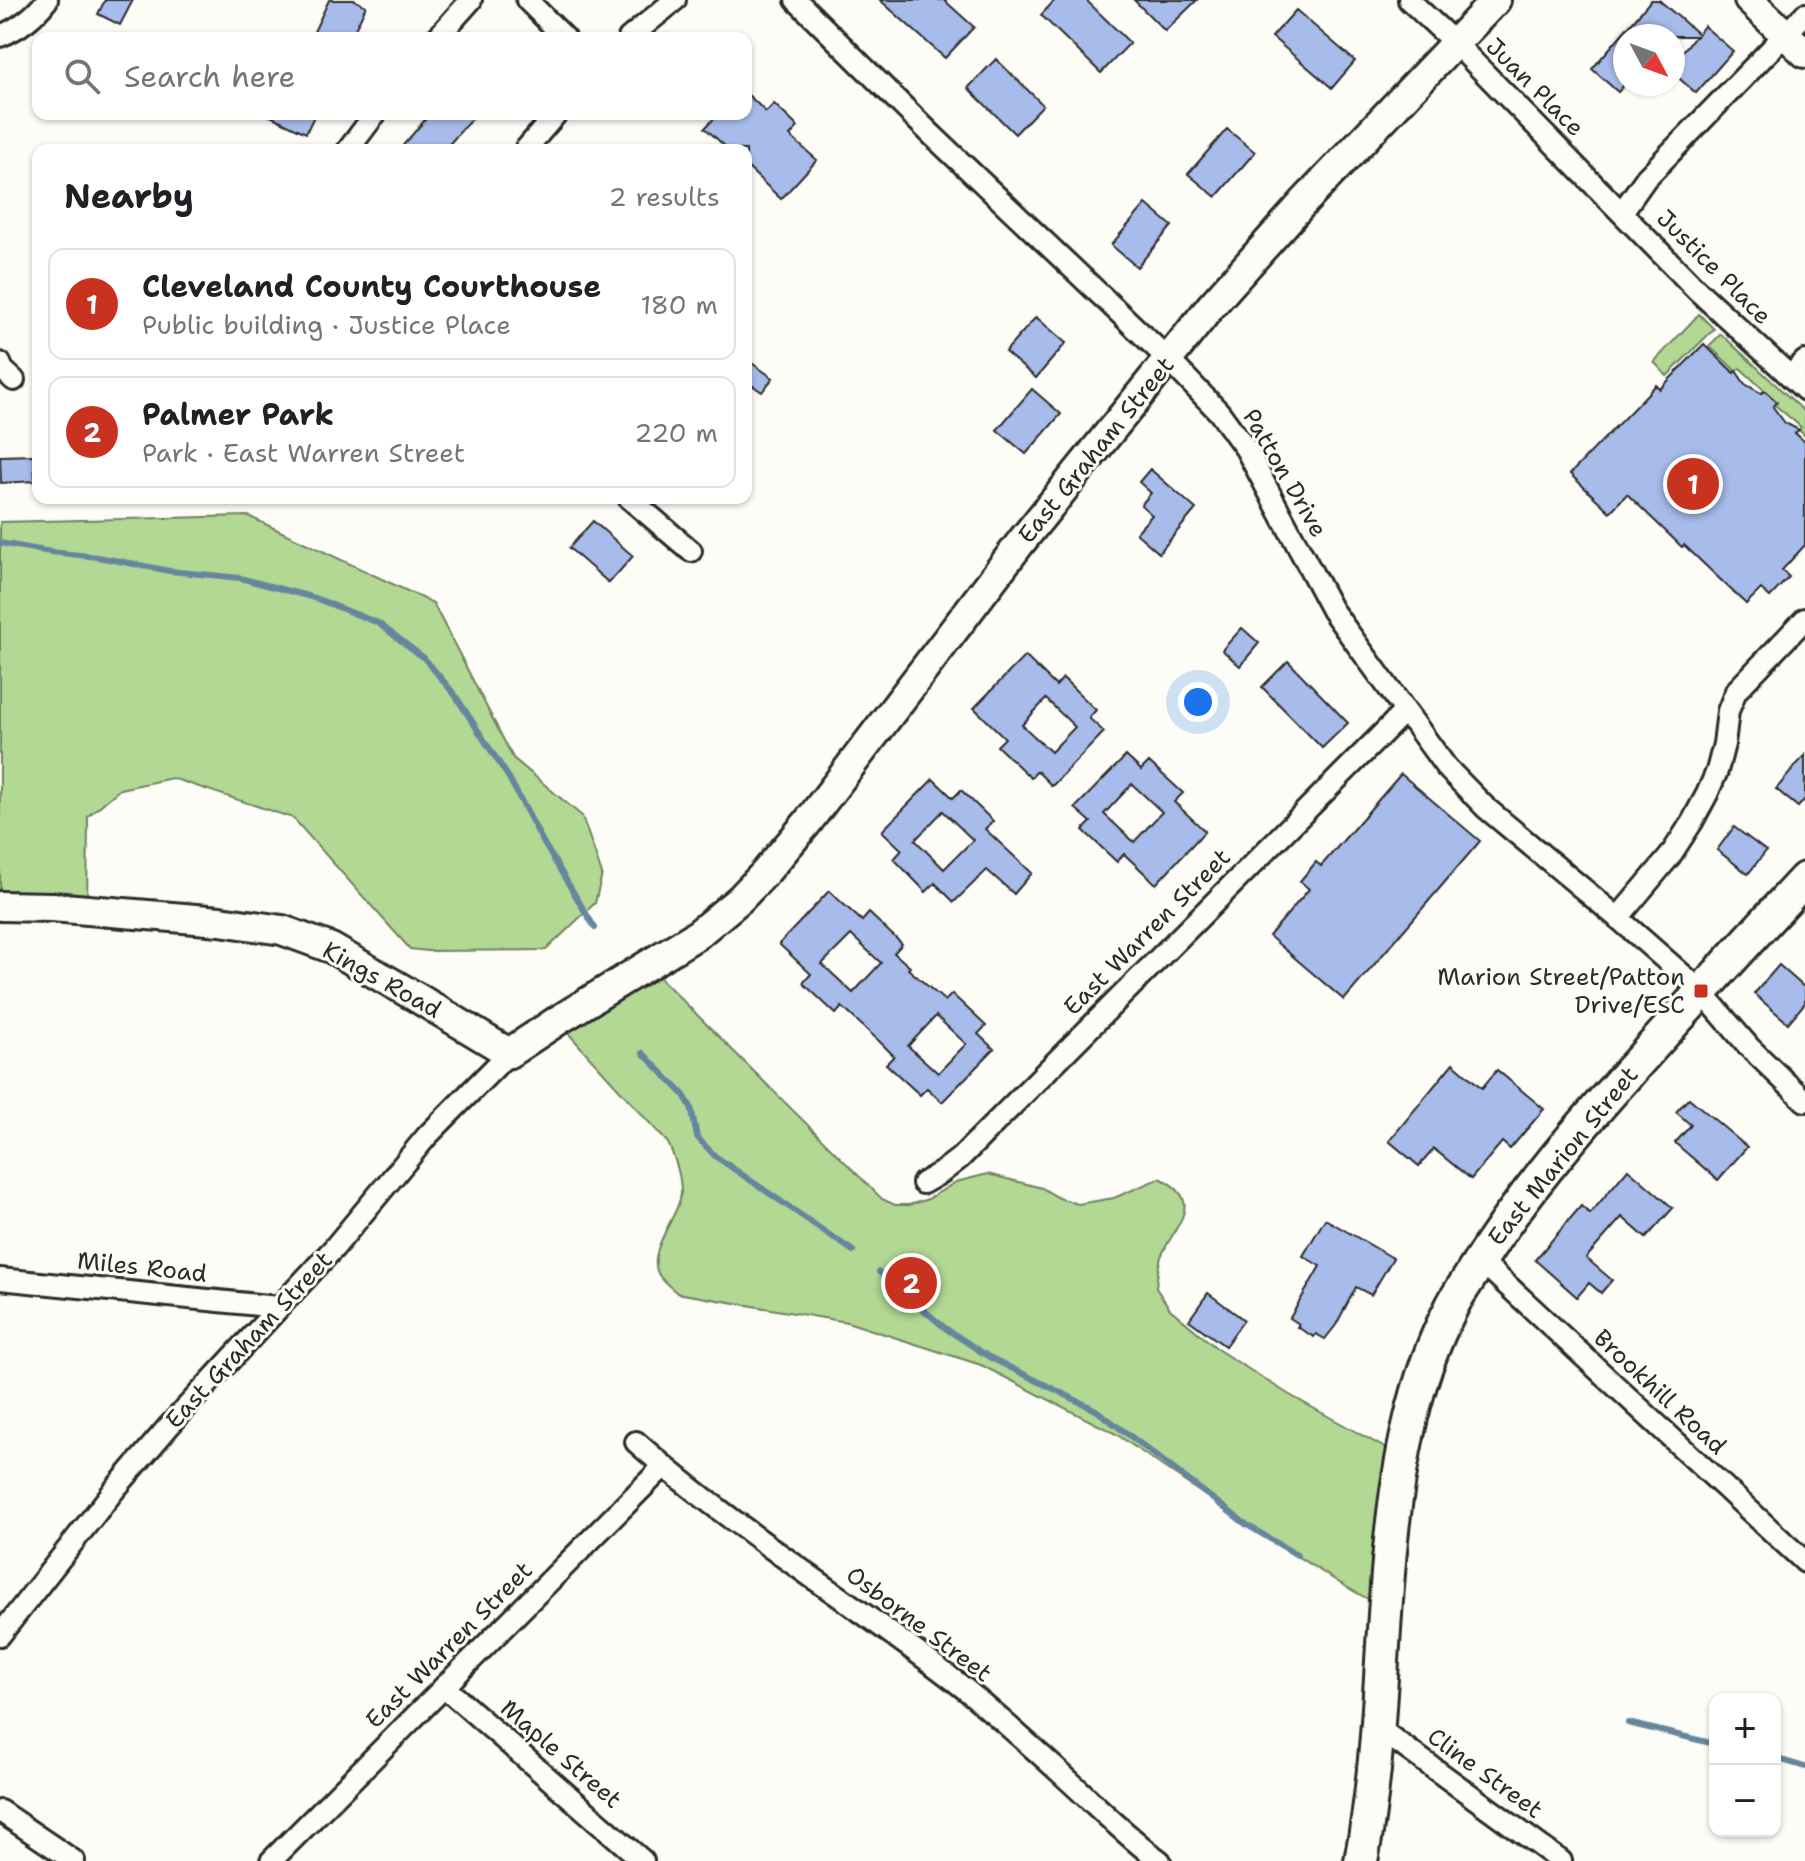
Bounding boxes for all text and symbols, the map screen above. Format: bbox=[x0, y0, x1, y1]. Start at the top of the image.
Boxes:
north arrow bbox=[1613, 24, 1685, 96]
street label: Juan Place bbox=[1479, 31, 1591, 143]
search box bbox=[32, 32, 752, 120]
icon: search bbox=[60, 54, 104, 98]
text: Search here bbox=[124, 56, 295, 97]
text: Nearby bbox=[64, 173, 194, 219]
text: 2 results bbox=[608, 179, 720, 214]
street label: Justice Place bbox=[1650, 203, 1778, 331]
text: Cleveland County Courthouse bbox=[142, 266, 601, 307]
text: 1 bbox=[86, 287, 98, 322]
text: 180 m bbox=[640, 287, 718, 322]
text: Public building · Justice Place bbox=[142, 307, 511, 342]
street label: East Graham Street bbox=[1011, 350, 1181, 550]
text: Palmer Park bbox=[142, 394, 334, 435]
street label: Patton Drive bbox=[1235, 403, 1335, 543]
text: 2 bbox=[83, 415, 101, 450]
text: 220 m bbox=[634, 415, 718, 450]
text: Park · East Warren Street bbox=[142, 435, 465, 470]
pin: 1 bbox=[1667, 454, 1719, 514]
your location bbox=[1178, 682, 1218, 722]
street label: East Warren Street bbox=[1057, 842, 1237, 1022]
street label: Kings Road bbox=[317, 934, 447, 1026]
place label: Marion Street/Patton Drive/ESC bbox=[1437, 961, 1685, 1021]
marker: Marion Street/Patton Drive/ESC bbox=[1692, 982, 1710, 1000]
street label: East Marion Street bbox=[1481, 1060, 1645, 1252]
street label: Miles Road bbox=[76, 1244, 208, 1290]
street label: East Graham Street bbox=[158, 1244, 340, 1436]
pin: 2 bbox=[885, 1253, 937, 1313]
street label: Brookhill Road bbox=[1587, 1322, 1733, 1462]
street label: East Warren Street bbox=[359, 1555, 539, 1735]
street label: Osborne Street bbox=[840, 1559, 998, 1689]
street label: Maple Street bbox=[494, 1692, 628, 1816]
map controls bbox=[1709, 1693, 1781, 1837]
button: + bbox=[1709, 1693, 1781, 1765]
street label: Cline Street bbox=[1421, 1720, 1549, 1826]
button: − bbox=[1709, 1765, 1781, 1837]

